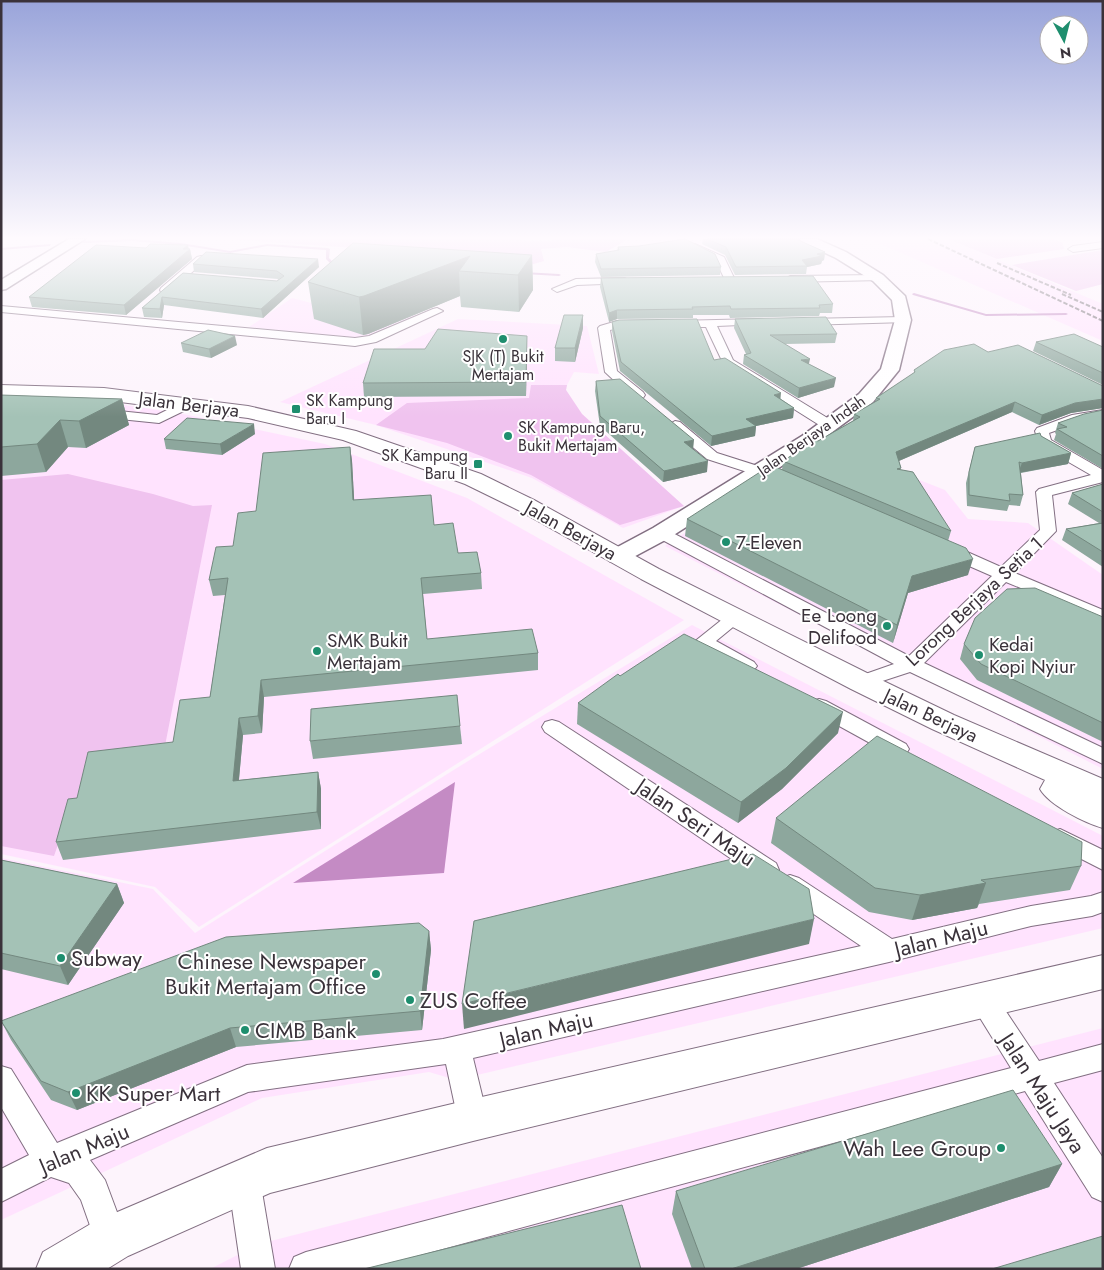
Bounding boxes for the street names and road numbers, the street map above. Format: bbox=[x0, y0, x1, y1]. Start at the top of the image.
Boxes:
street label: Jalan Berjaya bbox=[134, 385, 241, 424]
street label: Jalan Berjaya Indah bbox=[751, 389, 870, 483]
street label: Jalan Berjaya bbox=[517, 493, 622, 567]
street label: Lorong Berjaya Setia 1 bbox=[900, 530, 1049, 672]
street label: Jalan Berjaya bbox=[877, 681, 982, 749]
street label: Jalan Seri Maju bbox=[627, 768, 762, 874]
street label: Jalan Maju bbox=[888, 911, 991, 966]
street label: Jalan Maju bbox=[493, 1003, 596, 1056]
street label: Jalan Maju Jaya bbox=[990, 1024, 1094, 1159]
street label: Jalan Maju bbox=[31, 1115, 134, 1182]

